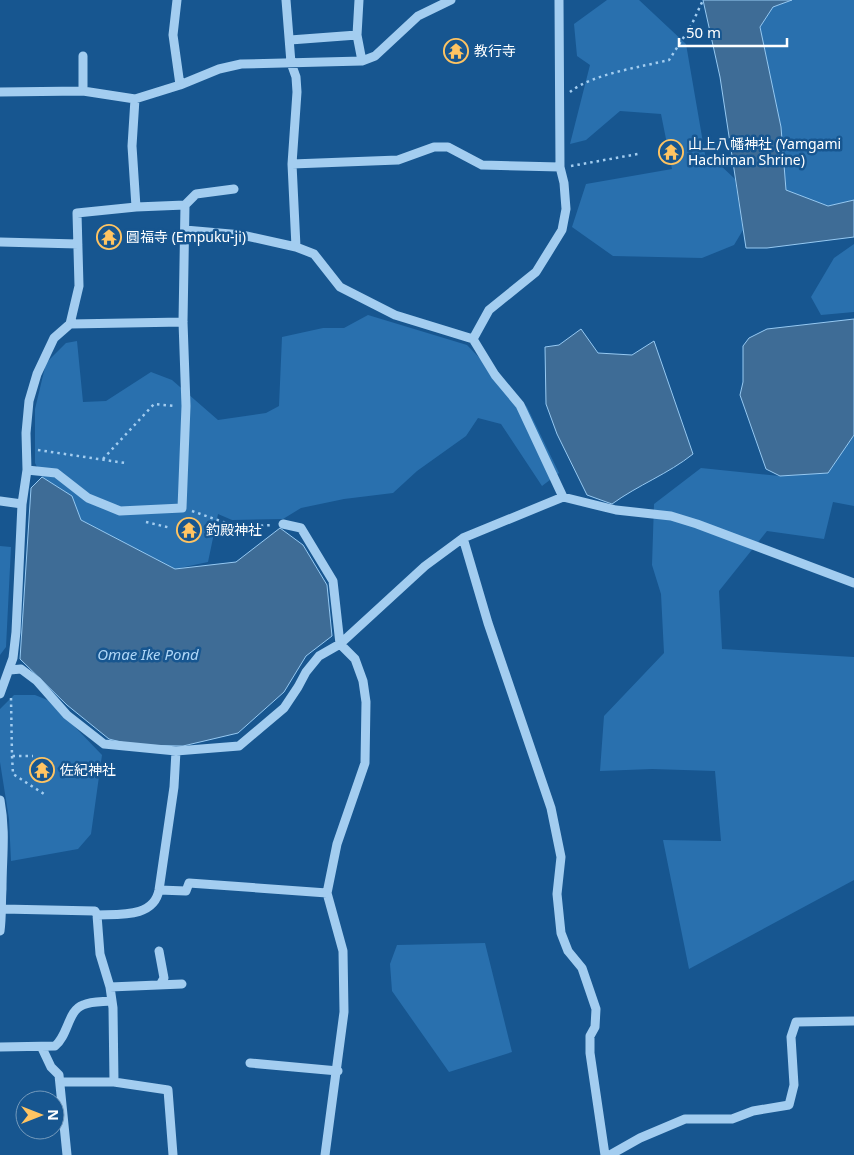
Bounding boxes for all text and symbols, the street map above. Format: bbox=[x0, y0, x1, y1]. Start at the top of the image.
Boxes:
scale bar bbox=[679, 15, 786, 47]
text: 50 m bbox=[686, 22, 721, 42]
temple icon: 教行寺 bbox=[443, 38, 469, 64]
place label: 教行寺 bbox=[474, 41, 516, 60]
place label: 山上八幡神社 (Yamgami Hachiman Shrine) bbox=[688, 134, 841, 169]
temple icon: 山上八幡神社 (Yamgami Hachiman Shrine) bbox=[658, 139, 684, 165]
temple icon: 圓福寺 (Empuku-ji) bbox=[96, 224, 122, 250]
place label: 圓福寺 (Empuku-ji) bbox=[126, 227, 246, 246]
temple icon: 釣殿神社 bbox=[176, 517, 202, 543]
place label: 釣殿神社 bbox=[206, 520, 262, 539]
water label: Omae Ike Pond bbox=[97, 644, 199, 664]
temple icon: 佐紀神社 bbox=[29, 757, 55, 783]
place label: 佐紀神社 bbox=[60, 760, 116, 779]
north arrow bbox=[15, 1090, 65, 1140]
text: N bbox=[44, 1109, 63, 1121]

